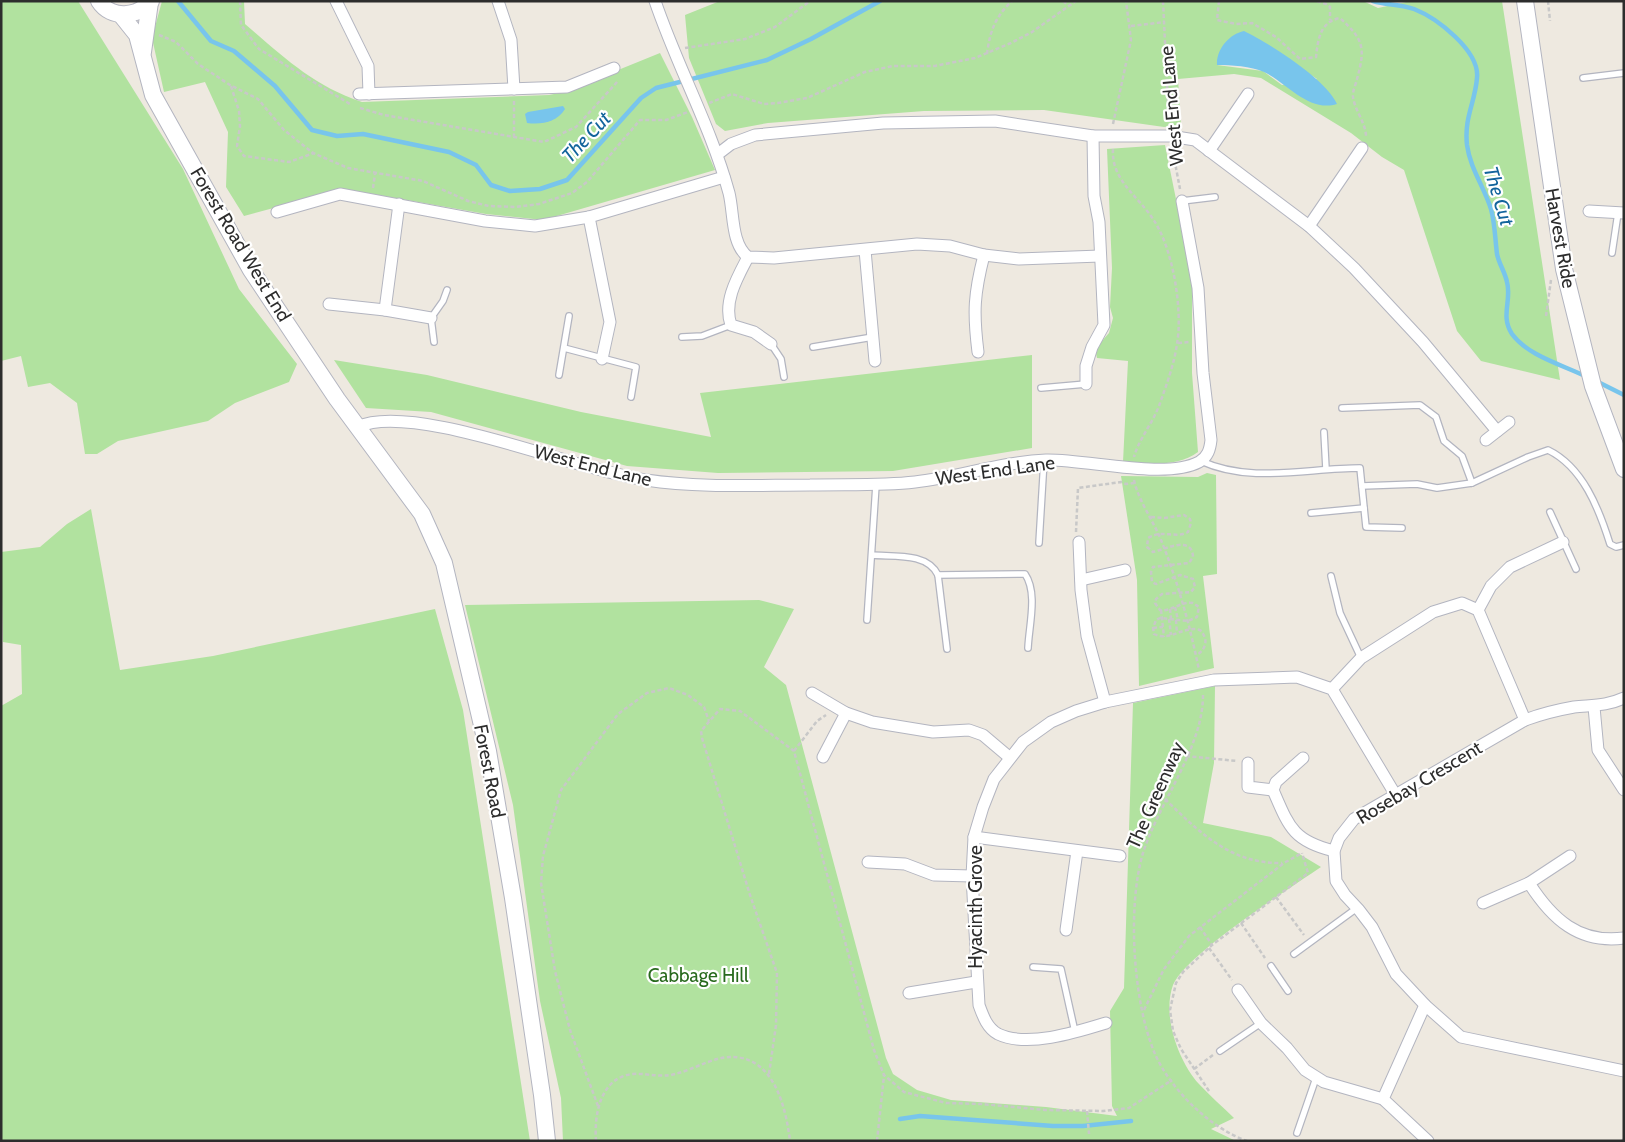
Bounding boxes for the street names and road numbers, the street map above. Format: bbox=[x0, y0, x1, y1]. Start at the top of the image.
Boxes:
street label: West End Lane bbox=[1155, 45, 1188, 167]
street label: Forest Road West End bbox=[185, 163, 296, 326]
street label: Harvest Ride bbox=[1540, 186, 1581, 290]
street label: West End Lane bbox=[532, 440, 654, 491]
street label: West End Lane bbox=[934, 451, 1056, 490]
street label: Forest Road bbox=[469, 722, 510, 820]
street label: Rosebay Crescent bbox=[1352, 736, 1487, 829]
street label: The Greenway bbox=[1122, 738, 1189, 852]
street label: Hyacinth Grove bbox=[964, 845, 987, 969]

